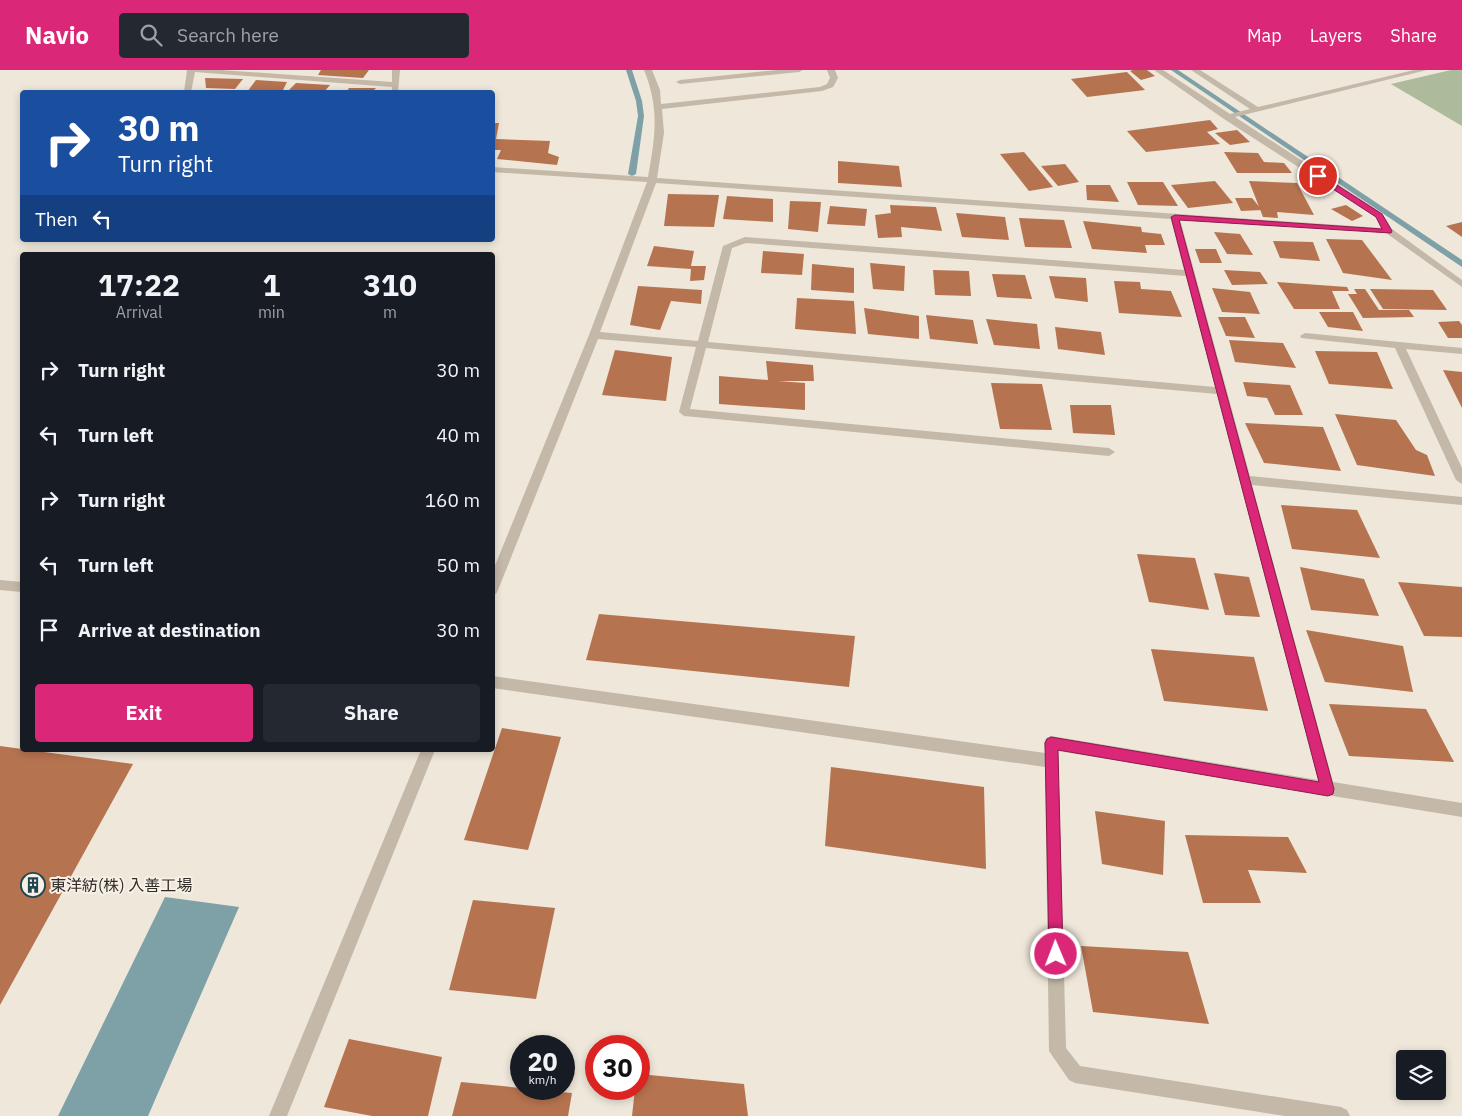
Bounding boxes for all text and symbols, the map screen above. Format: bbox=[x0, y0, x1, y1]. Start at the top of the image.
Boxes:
search box bbox=[119, 13, 469, 58]
text: Navio bbox=[25, 19, 89, 51]
icon: search bbox=[137, 21, 165, 49]
text: Search here bbox=[177, 23, 279, 47]
text: Map bbox=[1247, 24, 1282, 47]
text: Layers bbox=[1310, 24, 1362, 47]
text: Share bbox=[1390, 24, 1437, 47]
text: 30 m bbox=[118, 105, 200, 151]
icon: right bbox=[35, 110, 100, 175]
text: Turn right bbox=[118, 149, 213, 178]
pin bbox=[1297, 155, 1339, 197]
icon: arrive bbox=[1304, 162, 1332, 190]
icon: left bbox=[88, 205, 116, 233]
text: Then bbox=[35, 207, 78, 231]
text: 17:22 bbox=[98, 265, 180, 304]
text: 1 bbox=[262, 265, 280, 304]
text: 310 bbox=[363, 265, 417, 304]
text: Arrival bbox=[116, 302, 162, 322]
text: min bbox=[258, 302, 285, 322]
text: m bbox=[383, 302, 397, 322]
icon: right bbox=[35, 356, 63, 384]
text: Turn right bbox=[78, 358, 165, 382]
text: 30 m bbox=[436, 358, 480, 382]
icon: left bbox=[35, 421, 63, 449]
text: Turn left bbox=[78, 423, 154, 447]
text: 40 m bbox=[436, 423, 480, 447]
icon: right bbox=[35, 486, 63, 514]
text: Turn right bbox=[78, 488, 165, 512]
text: 160 m bbox=[425, 488, 480, 512]
icon: left bbox=[35, 551, 63, 579]
text: Turn left bbox=[78, 553, 154, 577]
text: 50 m bbox=[436, 553, 480, 577]
icon: arrive bbox=[35, 616, 63, 644]
text: Arrive at destination bbox=[78, 618, 261, 642]
text: 30 m bbox=[436, 618, 480, 642]
button: Exit bbox=[35, 684, 253, 742]
button: Share bbox=[263, 684, 480, 742]
building icon: 東洋紡(株) 入善工場 bbox=[20, 872, 46, 898]
place label: 東洋紡(株) 入善工場 bbox=[50, 875, 193, 895]
position arrow bbox=[1029, 927, 1081, 979]
speed limit sign: 30 bbox=[585, 1035, 650, 1100]
text: 20 bbox=[527, 1045, 558, 1078]
map controls bbox=[1396, 1050, 1446, 1100]
button: layers bbox=[1396, 1050, 1446, 1100]
text: km/h bbox=[528, 1072, 557, 1087]

